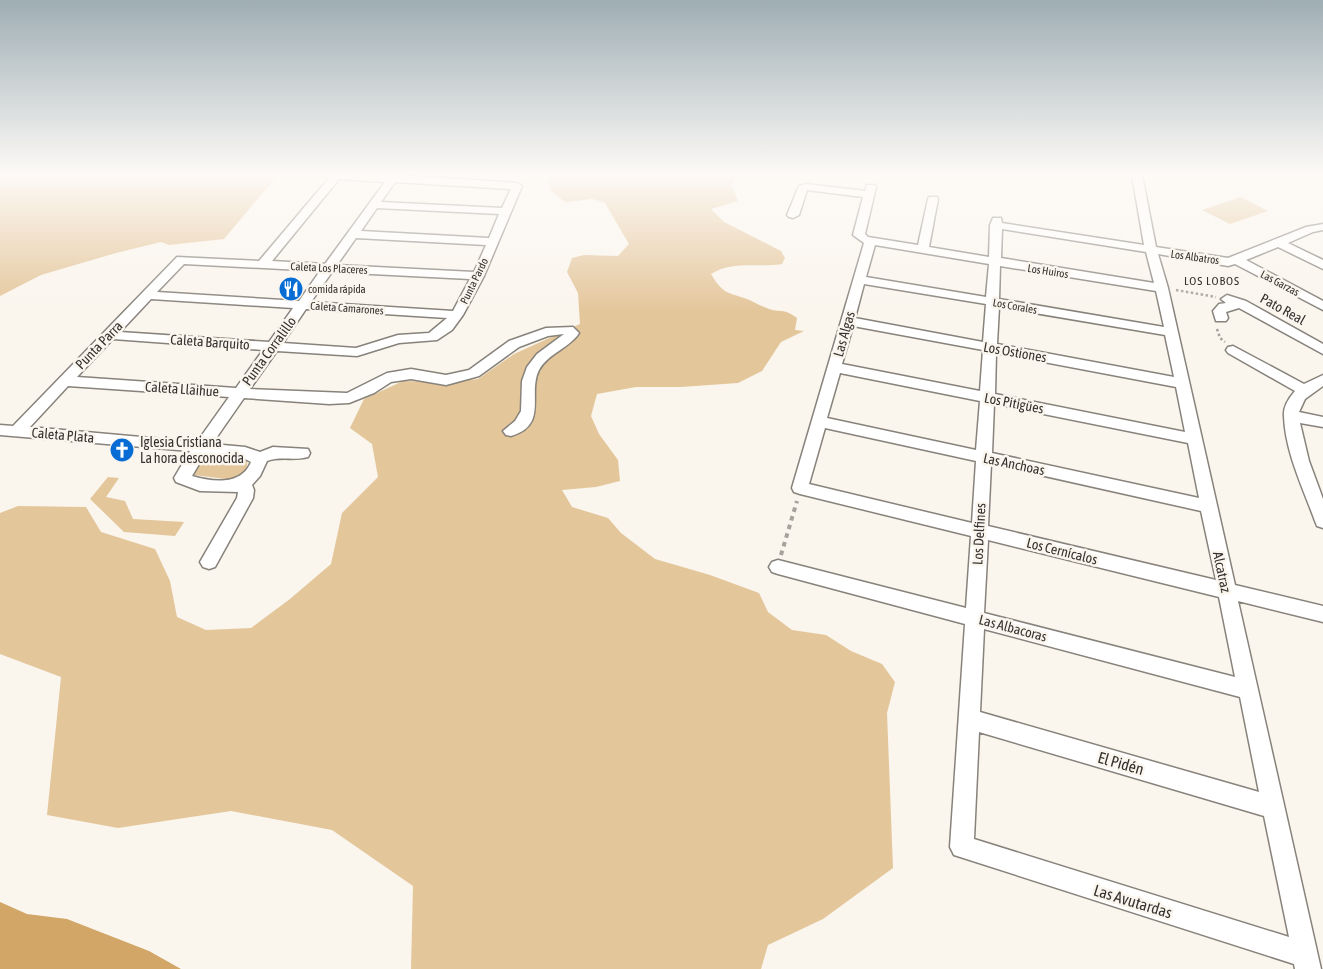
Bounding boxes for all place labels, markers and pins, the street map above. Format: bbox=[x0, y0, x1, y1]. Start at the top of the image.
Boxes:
restaurant icon: comida rápida bbox=[278, 276, 304, 302]
place label: comida rápida bbox=[308, 283, 366, 295]
place label: Iglesia Cristiana La hora desconocida bbox=[140, 434, 244, 466]
church icon: Iglesia Cristiana La hora desconocida bbox=[109, 437, 135, 463]

